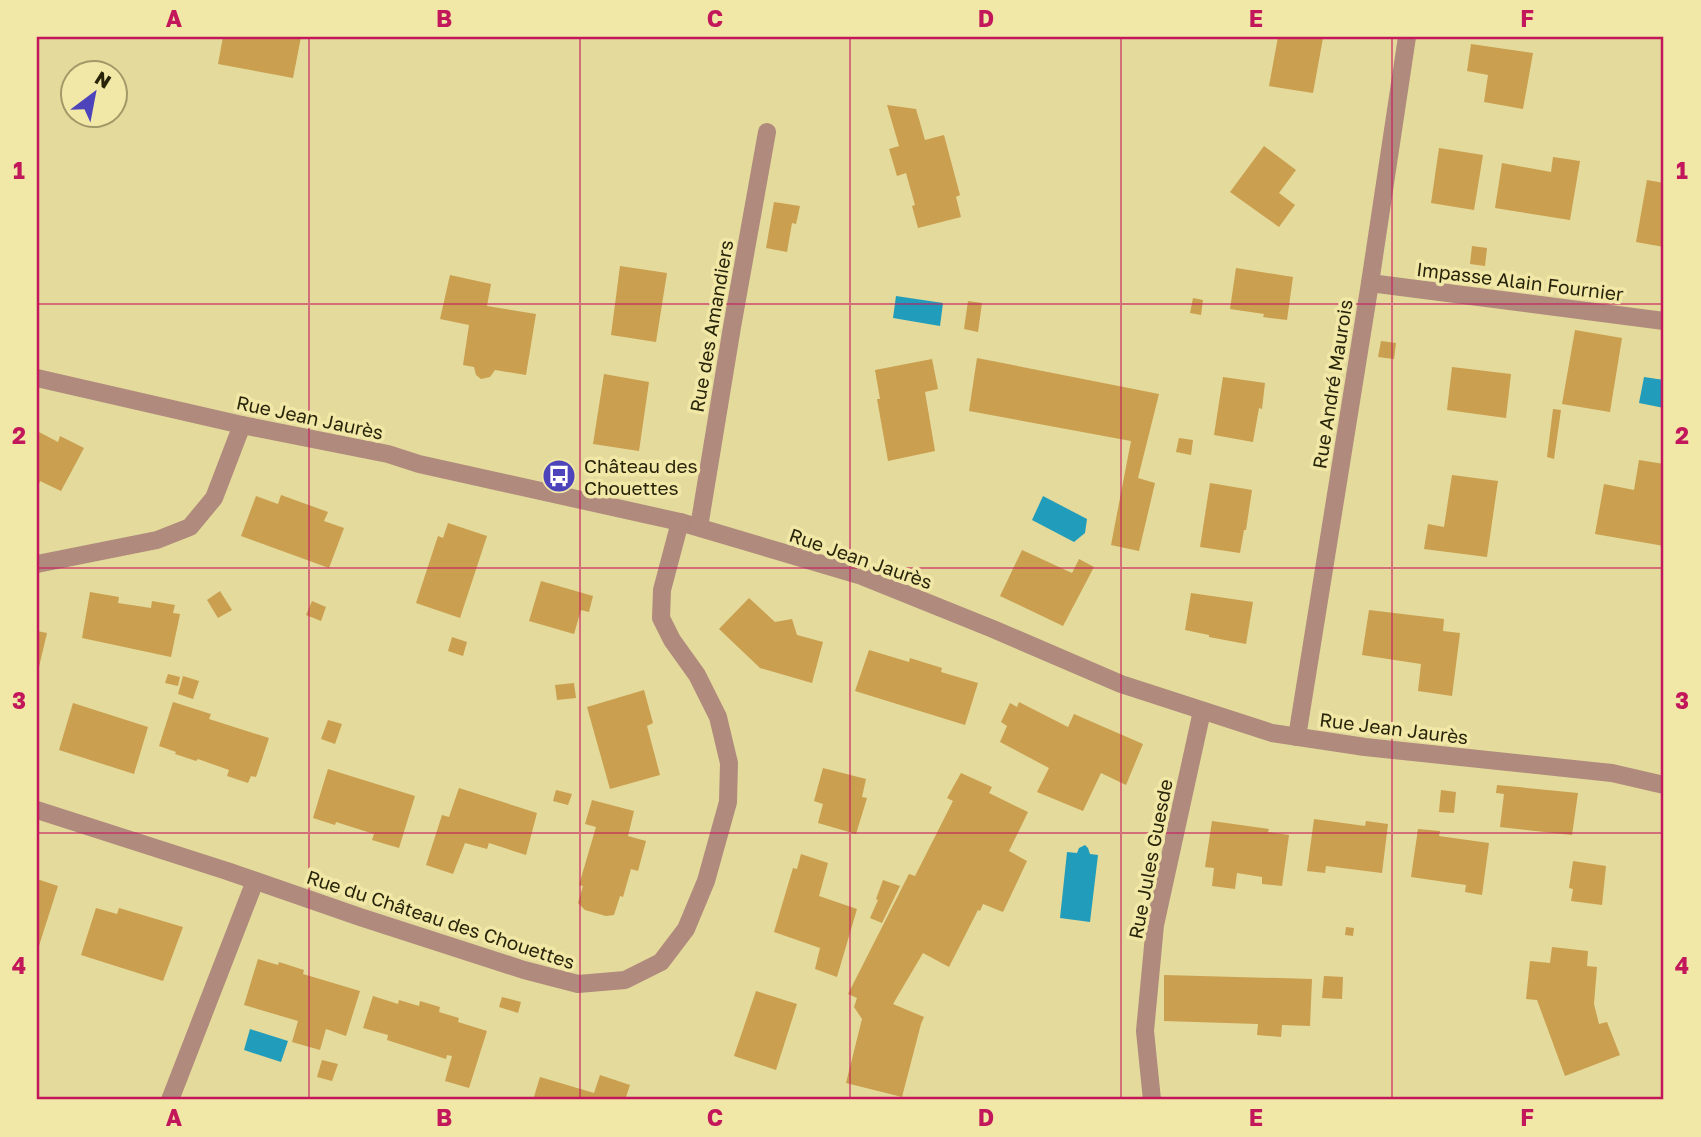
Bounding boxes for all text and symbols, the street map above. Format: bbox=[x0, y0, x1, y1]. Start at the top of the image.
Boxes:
text: A bbox=[166, 4, 183, 32]
text: B bbox=[436, 4, 452, 32]
text: C bbox=[707, 4, 723, 32]
text: D bbox=[978, 4, 994, 32]
text: E bbox=[1249, 4, 1263, 32]
text: F bbox=[1520, 4, 1534, 32]
north arrow bbox=[60, 60, 130, 130]
text: N bbox=[91, 66, 115, 93]
text: 1 bbox=[13, 156, 25, 184]
text: 1 bbox=[1676, 156, 1688, 184]
street label: Rue des Amandiers bbox=[685, 238, 737, 414]
street label: Impasse Alain Fournier bbox=[1415, 257, 1625, 305]
street label: Rue André Maurois bbox=[1307, 298, 1357, 470]
street label: Rue Jean Jaurès bbox=[234, 390, 386, 444]
text: 2 bbox=[12, 421, 26, 449]
text: 2 bbox=[1675, 421, 1689, 449]
place label: Château des Chouettes bbox=[584, 454, 698, 499]
bus stop icon: Château des Chouettes bbox=[540, 457, 578, 495]
street label: Rue Jean Jaurès bbox=[787, 523, 935, 593]
text: 3 bbox=[12, 686, 26, 714]
text: 3 bbox=[1675, 686, 1689, 714]
street label: Rue Jean Jaurès bbox=[1318, 707, 1470, 749]
street label: Rue Jules Guesde bbox=[1123, 777, 1177, 941]
street label: Rue du Château des Chouettes bbox=[304, 865, 578, 973]
text: 4 bbox=[12, 951, 26, 979]
text: 4 bbox=[1675, 951, 1689, 979]
text: A bbox=[166, 1103, 183, 1131]
text: B bbox=[436, 1103, 452, 1131]
text: C bbox=[707, 1103, 723, 1131]
text: D bbox=[978, 1103, 994, 1131]
text: E bbox=[1249, 1103, 1263, 1131]
text: F bbox=[1520, 1103, 1534, 1131]

